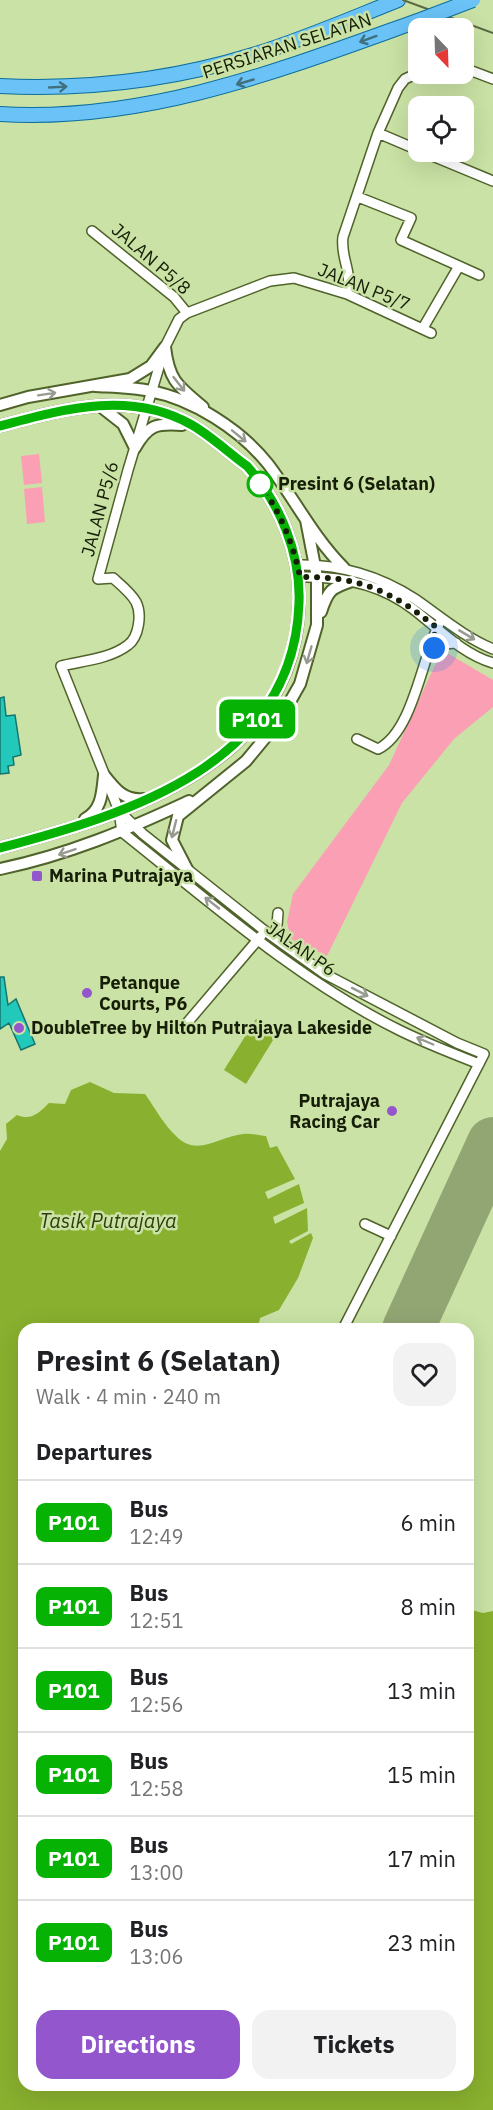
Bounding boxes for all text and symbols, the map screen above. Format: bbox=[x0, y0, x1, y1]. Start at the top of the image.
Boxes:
street label: PERSIARAN SELATAN bbox=[199, 7, 374, 84]
north arrow bbox=[408, 18, 474, 84]
map controls bbox=[408, 18, 474, 162]
one-way arrow bbox=[359, 34, 378, 45]
one-way arrow bbox=[235, 76, 254, 88]
one-way arrow bbox=[48, 81, 68, 92]
button: locate bbox=[408, 96, 474, 162]
street label: JALAN P5/8 bbox=[107, 218, 196, 299]
street label: JALAN P5/7 bbox=[314, 258, 414, 316]
one-way arrow bbox=[172, 376, 185, 392]
one-way arrow bbox=[37, 388, 57, 399]
one-way arrow bbox=[231, 430, 247, 443]
street label: JALAN P5/6 bbox=[76, 459, 123, 559]
marker: Presint 6 (Selatan) bbox=[247, 471, 273, 497]
place label: Presint 6 (Selatan) bbox=[278, 472, 435, 495]
one-way arrow bbox=[458, 629, 475, 641]
your location bbox=[419, 633, 449, 663]
one-way arrow bbox=[303, 645, 314, 664]
line badge: P101 bbox=[215, 700, 299, 738]
text: P101 bbox=[231, 705, 283, 733]
one-way arrow bbox=[168, 819, 180, 838]
one-way arrow bbox=[58, 847, 77, 858]
place label: Marina Putrajaya bbox=[49, 864, 193, 887]
marker: Marina Putrajaya bbox=[30, 869, 44, 883]
one-way arrow bbox=[204, 897, 220, 910]
street label: JALAN P6 bbox=[262, 916, 341, 981]
place label: Petanque Courts, P6 bbox=[99, 971, 187, 1015]
marker: Petanque Courts, P6 bbox=[80, 986, 94, 1000]
one-way arrow bbox=[351, 986, 368, 998]
place label: DoubleTree by Hilton Putrajaya Lakeside bbox=[31, 1016, 372, 1039]
marker: DoubleTree by Hilton Putrajaya Lakeside bbox=[12, 1021, 26, 1035]
one-way arrow bbox=[416, 1035, 435, 1046]
place label: Putrajaya Racing Car bbox=[289, 1089, 380, 1133]
marker: Putrajaya Racing Car bbox=[385, 1104, 399, 1118]
water label: Tasik Putrajaya bbox=[39, 1207, 177, 1234]
text: Presint 6 (Selatan) bbox=[36, 1342, 280, 1379]
button: heart bbox=[393, 1343, 456, 1406]
text: Walk · 4 min · 240 m bbox=[36, 1383, 221, 1410]
text: Departures bbox=[36, 1437, 152, 1466]
text: Bus bbox=[130, 1494, 168, 1523]
text: P101 bbox=[48, 1508, 100, 1536]
text: 6 min bbox=[400, 1508, 456, 1537]
text: 12:49 bbox=[130, 1523, 183, 1550]
text: Bus bbox=[130, 1578, 168, 1607]
text: P101 bbox=[48, 1592, 100, 1620]
text: 8 min bbox=[400, 1592, 456, 1621]
text: 12:51 bbox=[130, 1607, 183, 1634]
text: Bus bbox=[130, 1662, 168, 1691]
text: P101 bbox=[48, 1676, 100, 1704]
text: 13 min bbox=[387, 1676, 456, 1705]
text: 12:56 bbox=[130, 1691, 183, 1718]
text: Bus bbox=[130, 1746, 168, 1775]
text: P101 bbox=[48, 1760, 100, 1788]
text: 15 min bbox=[387, 1760, 456, 1789]
text: 12:58 bbox=[130, 1775, 183, 1802]
text: Bus bbox=[130, 1830, 168, 1859]
text: P101 bbox=[48, 1844, 100, 1872]
text: 17 min bbox=[387, 1844, 456, 1873]
text: 13:00 bbox=[130, 1859, 183, 1886]
text: Bus bbox=[130, 1914, 168, 1943]
text: P101 bbox=[48, 1928, 100, 1956]
text: 23 min bbox=[387, 1928, 456, 1957]
text: 13:06 bbox=[130, 1943, 183, 1970]
button: Directions bbox=[36, 2010, 240, 2079]
button: Tickets bbox=[252, 2010, 456, 2079]

